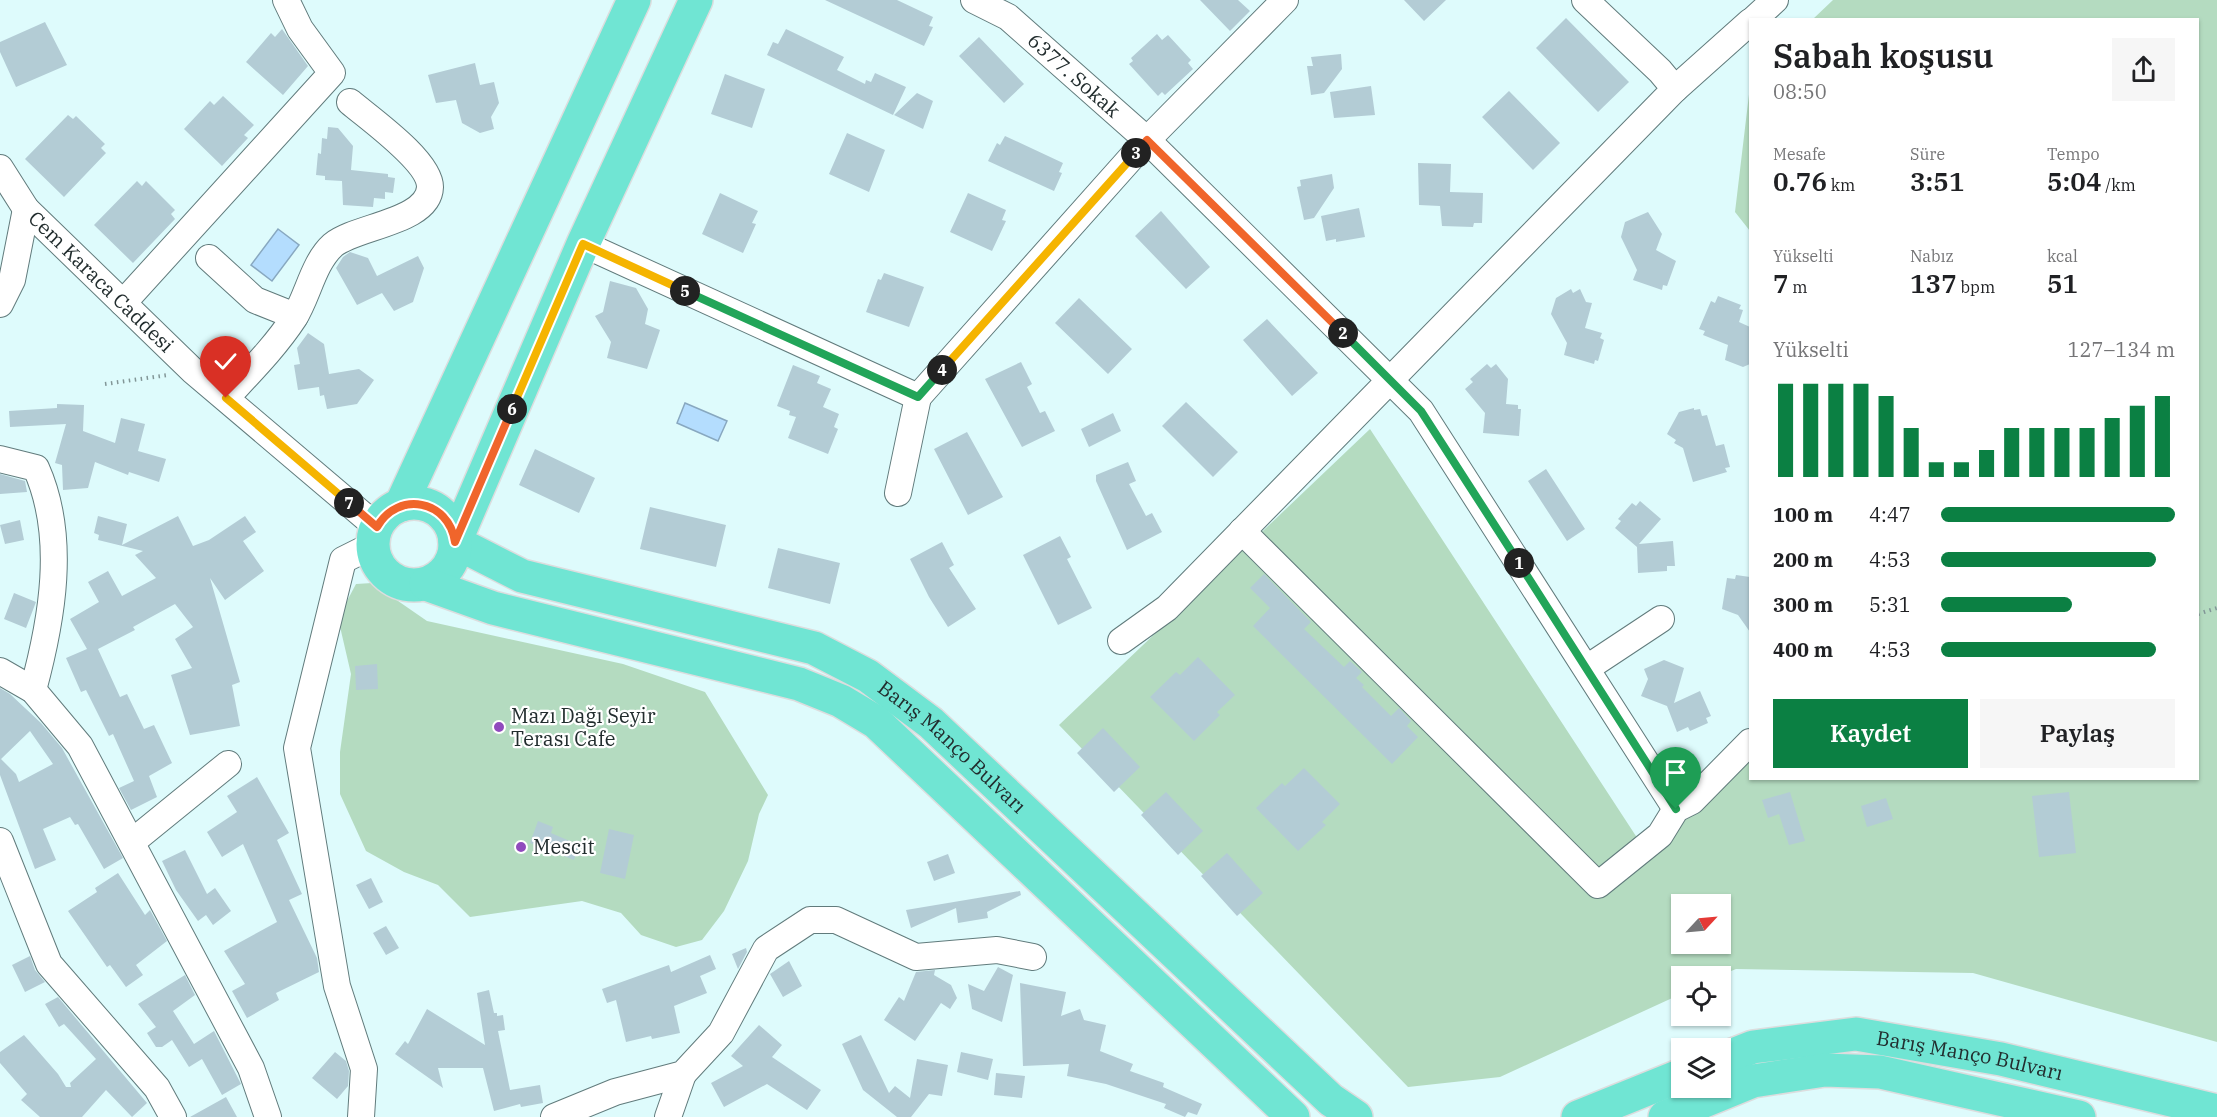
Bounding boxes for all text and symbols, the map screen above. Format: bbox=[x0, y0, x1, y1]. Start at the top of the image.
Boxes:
street label: 6377. Sokak bbox=[1022, 27, 1127, 123]
text: Sabah koşusu bbox=[1773, 34, 1994, 77]
button: share bbox=[2112, 38, 2175, 101]
text: 08:50 bbox=[1773, 78, 1827, 105]
pin: 3 bbox=[1121, 138, 1151, 168]
text: 3 bbox=[1131, 143, 1141, 163]
text: Mesafe bbox=[1773, 144, 1826, 164]
text: Süre bbox=[1910, 144, 1945, 164]
text: Tempo bbox=[2047, 144, 2100, 164]
text: 0.76 bbox=[1773, 164, 1827, 198]
text: 3:51 bbox=[1910, 164, 1965, 198]
text: 5:04 bbox=[2047, 164, 2102, 198]
text: km bbox=[1827, 175, 1855, 195]
text: /km bbox=[2102, 175, 2136, 195]
street label: Cem Karaca Caddesi bbox=[23, 205, 180, 358]
text: Yükselti bbox=[1773, 246, 1834, 266]
text: Nabız bbox=[1910, 246, 1954, 266]
text: kcal bbox=[2047, 246, 2078, 266]
text: 7 bbox=[1773, 266, 1789, 300]
text: 137 bbox=[1910, 266, 1957, 300]
text: 51 bbox=[2047, 266, 2078, 300]
pin: 5 bbox=[670, 276, 700, 306]
text: m bbox=[1789, 277, 1808, 297]
text: bpm bbox=[1957, 277, 1995, 297]
text: 5 bbox=[680, 281, 690, 301]
pin: 2 bbox=[1328, 318, 1358, 348]
text: 2 bbox=[1338, 323, 1348, 343]
pin bbox=[200, 336, 251, 398]
text: Yükselti bbox=[1773, 336, 1849, 363]
text: 127–134 m bbox=[2068, 336, 2175, 363]
icon: check bbox=[209, 345, 242, 378]
pin: 4 bbox=[927, 355, 957, 385]
text: 4 bbox=[937, 360, 947, 380]
pin: 6 bbox=[497, 394, 527, 424]
text: 6 bbox=[507, 399, 517, 419]
pin: 7 bbox=[334, 488, 364, 518]
text: 7 bbox=[344, 493, 354, 513]
text: 100 m bbox=[1773, 501, 1833, 528]
text: 4:47 bbox=[1869, 501, 1911, 528]
text: 200 m bbox=[1773, 546, 1833, 573]
text: 4:53 bbox=[1869, 546, 1911, 573]
pin: 1 bbox=[1504, 548, 1534, 578]
text: 1 bbox=[1514, 553, 1524, 573]
text: 300 m bbox=[1773, 591, 1833, 618]
text: 5:31 bbox=[1869, 591, 1911, 618]
text: 400 m bbox=[1773, 636, 1833, 663]
text: 4:53 bbox=[1869, 636, 1911, 663]
street label: Barış Manço Bulvarı bbox=[873, 674, 1032, 819]
button: Kaydet bbox=[1773, 699, 1968, 768]
button: Paylaş bbox=[1980, 699, 2175, 768]
place label: Mazı Dağı Seyir Terası Cafe bbox=[511, 702, 656, 752]
marker: Mazı Dağı Seyir Terası Cafe bbox=[492, 720, 506, 734]
pin bbox=[1650, 747, 1701, 809]
icon: arrive bbox=[1659, 756, 1692, 789]
place label: Mescit bbox=[533, 833, 595, 860]
marker: Mescit bbox=[514, 840, 528, 854]
north arrow bbox=[1671, 894, 1731, 954]
map controls bbox=[1671, 894, 1731, 1098]
button: locate bbox=[1671, 966, 1731, 1026]
street label: Barış Manço Bulvarı bbox=[1875, 1024, 2066, 1086]
button: layers bbox=[1671, 1038, 1731, 1098]

